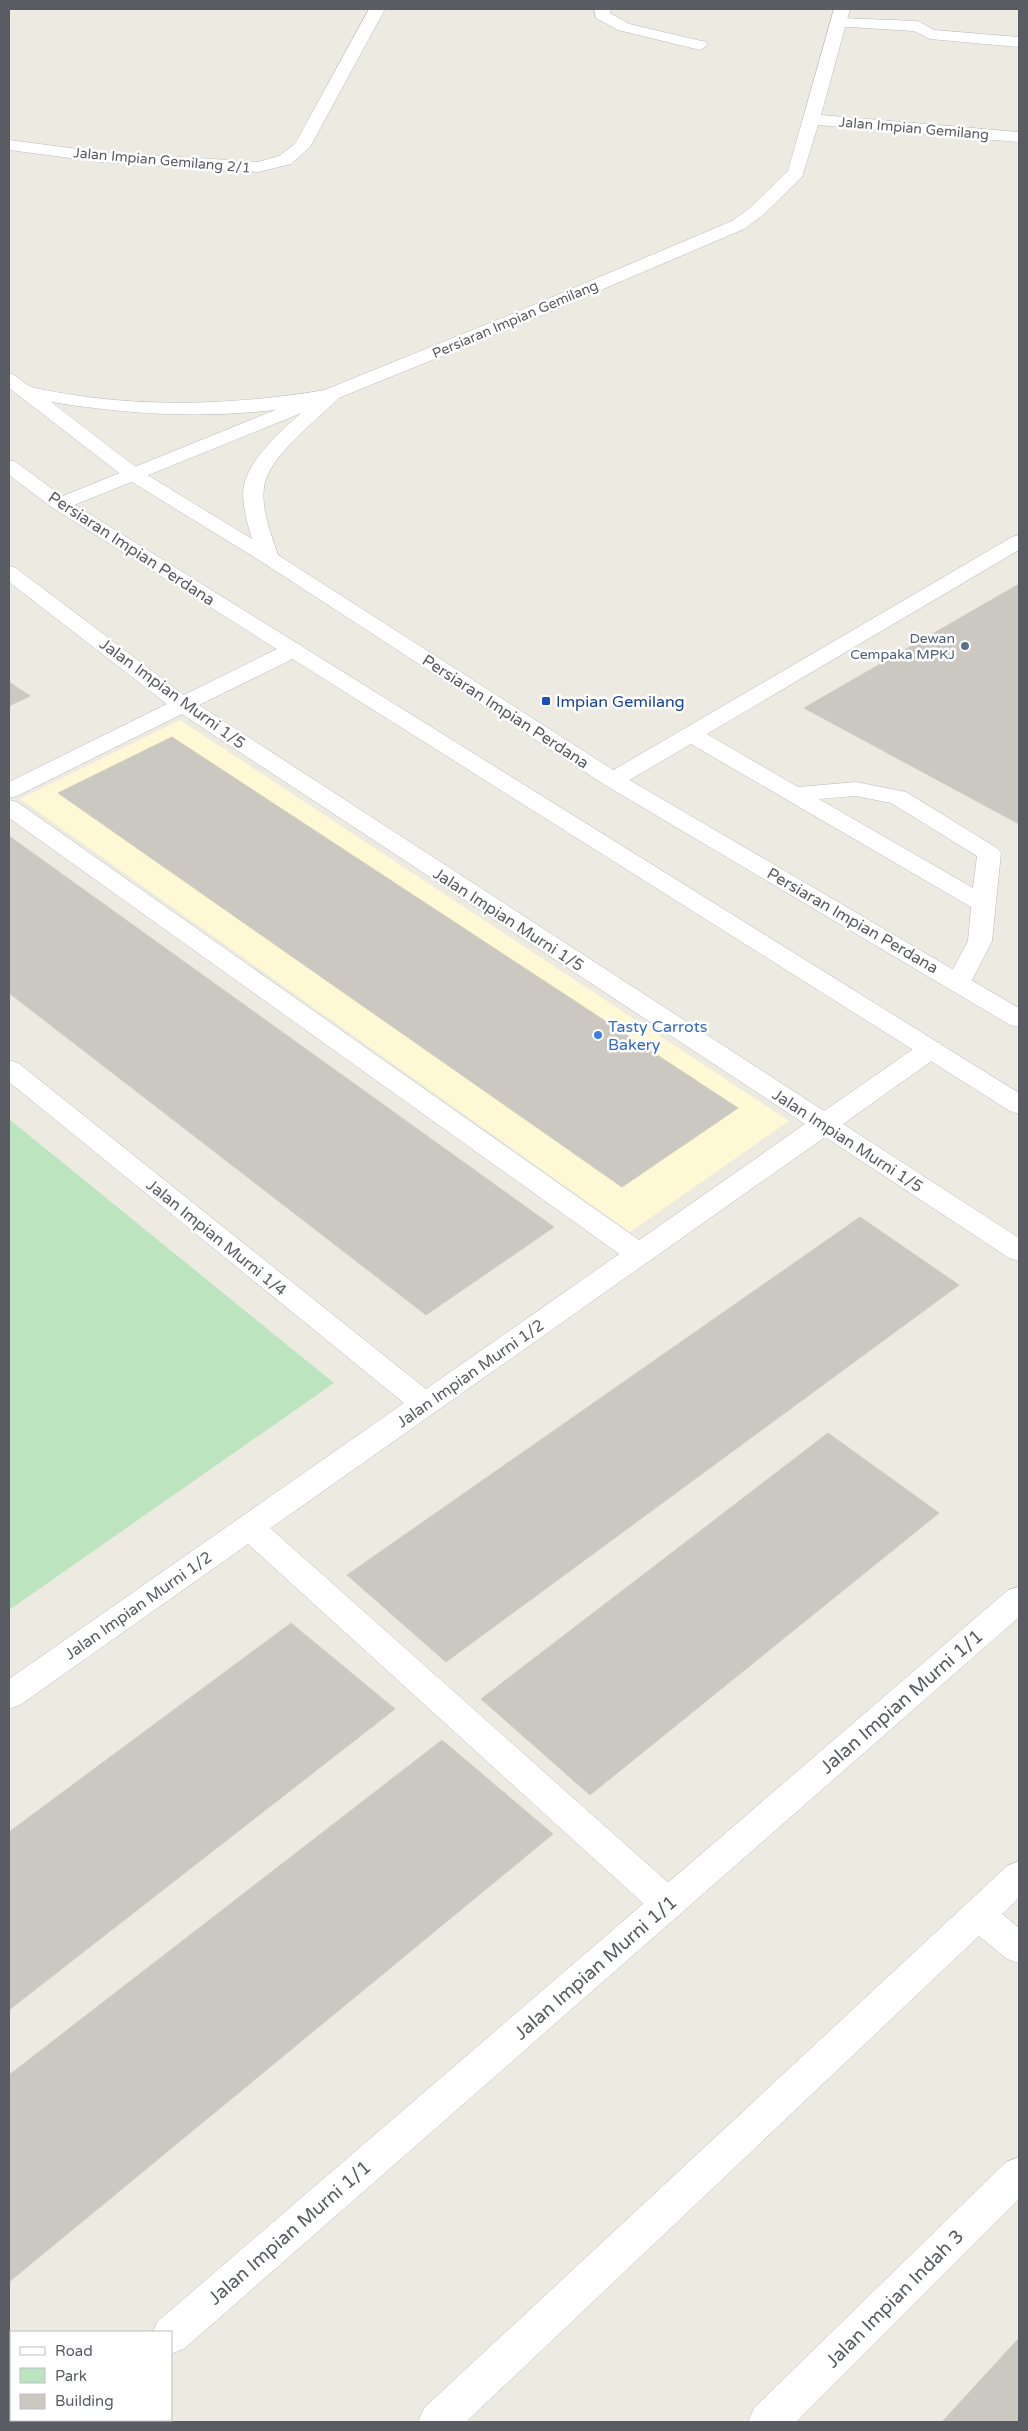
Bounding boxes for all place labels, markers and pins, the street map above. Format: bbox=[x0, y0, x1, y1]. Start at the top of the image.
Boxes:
place label: Dewan Cempaka MPKJ bbox=[850, 630, 955, 663]
marker: Dewan Cempaka MPKJ bbox=[959, 640, 971, 652]
place label: Impian Gemilang bbox=[556, 692, 685, 712]
marker: Impian Gemilang bbox=[540, 695, 552, 707]
place label: Tasty Carrots Bakery bbox=[608, 1017, 707, 1055]
marker: Tasty Carrots Bakery bbox=[592, 1029, 604, 1041]

